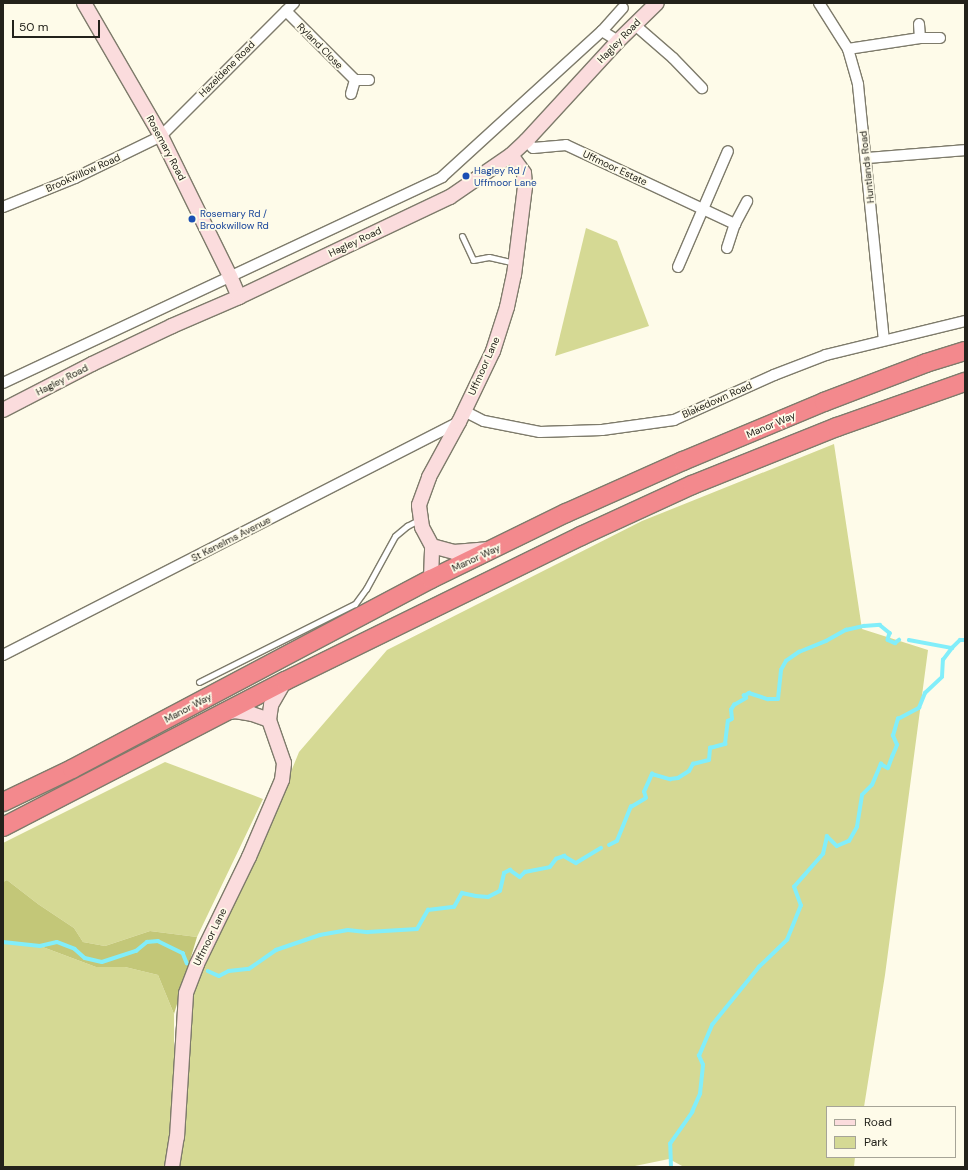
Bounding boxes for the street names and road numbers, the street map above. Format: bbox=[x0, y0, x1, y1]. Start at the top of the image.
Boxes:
street label: Hagley Road bbox=[595, 16, 643, 66]
street label: Ryland Close bbox=[295, 21, 345, 71]
street label: Hazeldene Road bbox=[197, 39, 257, 99]
street label: Rosemary Road bbox=[144, 113, 188, 183]
street label: Huntlands Road bbox=[857, 130, 877, 204]
street label: Uffmoor Estate bbox=[581, 148, 649, 188]
street label: Brookwillow Road bbox=[44, 151, 122, 195]
street label: Hagley Road bbox=[327, 225, 383, 259]
street label: Uffmoor Lane bbox=[466, 335, 502, 397]
street label: Hagley Road bbox=[34, 362, 90, 398]
street label: Blakedown Road bbox=[680, 379, 754, 421]
street label: Manor Way bbox=[745, 409, 797, 441]
street label: St Kenelms Avenue bbox=[189, 514, 273, 564]
street label: Manor Way bbox=[450, 542, 502, 574]
street label: Manor Way bbox=[162, 691, 214, 725]
street label: Uffmoor Lane bbox=[191, 906, 229, 968]

